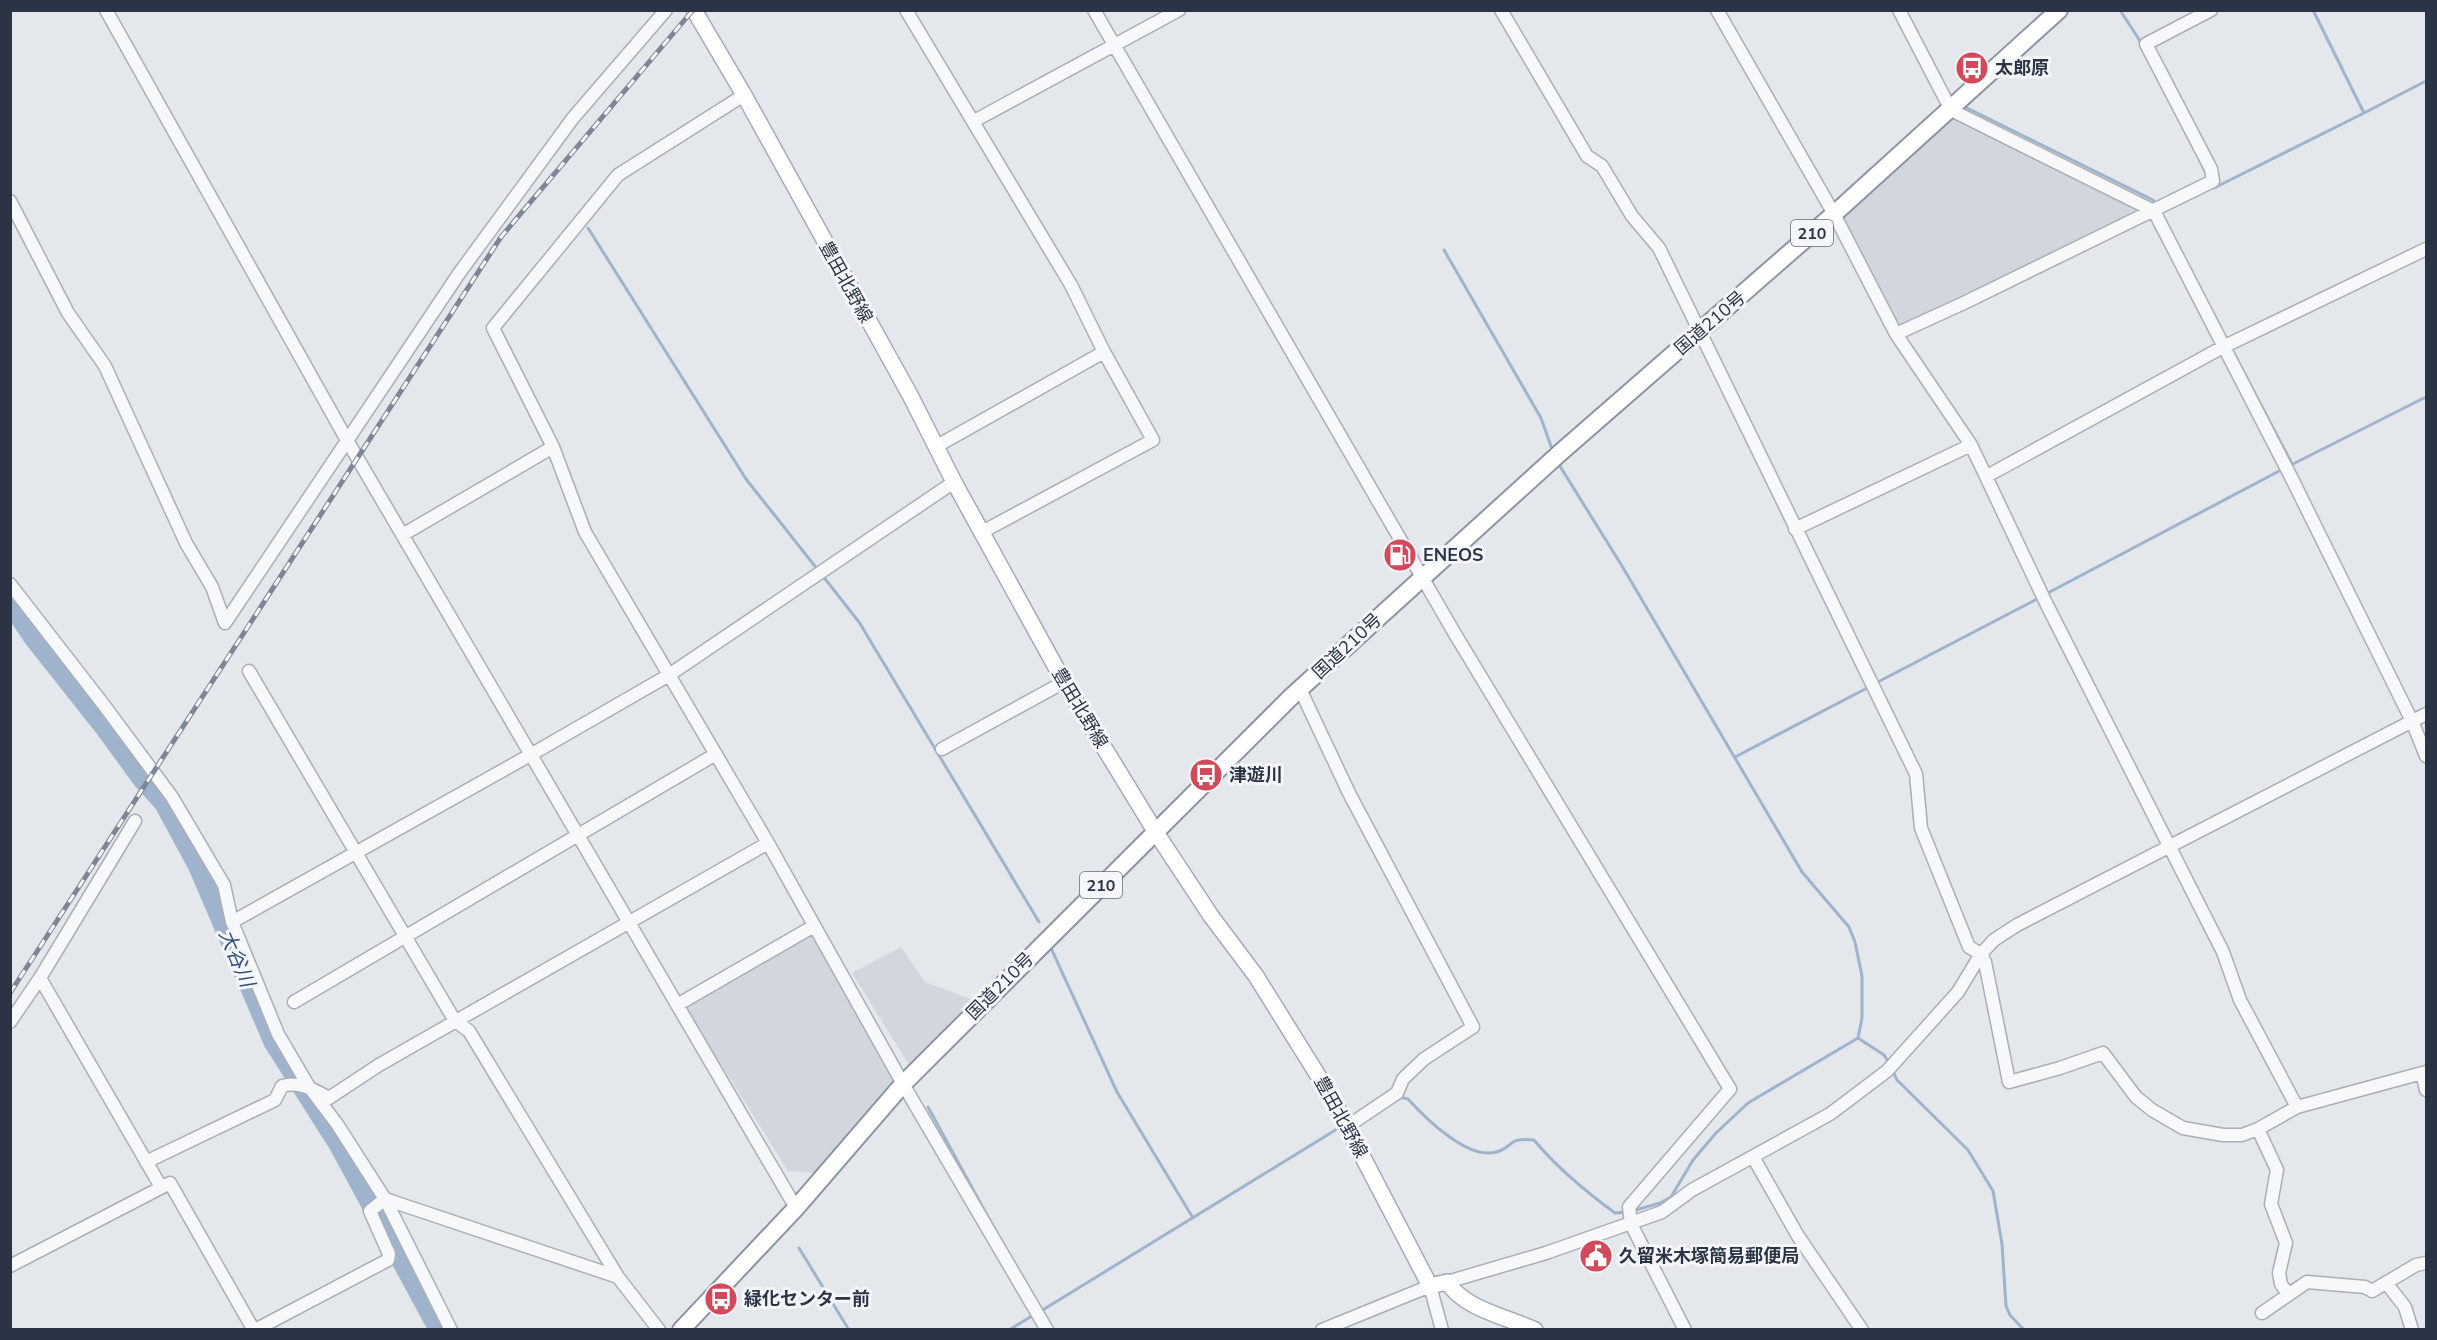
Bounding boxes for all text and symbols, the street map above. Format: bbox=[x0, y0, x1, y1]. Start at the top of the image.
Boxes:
bus stop icon: 太郎原 bbox=[1954, 50, 1990, 86]
place label: 太郎原 bbox=[1995, 56, 2049, 80]
road number: 210 bbox=[1791, 220, 1833, 246]
street label: 豊田北野線 bbox=[814, 237, 878, 327]
street label: 国道210号 bbox=[1670, 286, 1750, 360]
fuel station icon: ENEOS bbox=[1382, 537, 1418, 573]
place label: ENEOS bbox=[1423, 543, 1483, 567]
street label: 国道210号 bbox=[1307, 608, 1387, 684]
street label: 豊田北野線 bbox=[1047, 663, 1113, 753]
bus stop icon: 津遊川 bbox=[1188, 757, 1224, 793]
place label: 津遊川 bbox=[1229, 763, 1283, 787]
road number: 210 bbox=[1080, 872, 1122, 898]
water label: 大谷川 bbox=[212, 925, 261, 993]
street label: 国道210号 bbox=[961, 947, 1039, 1025]
street label: 豊田北野線 bbox=[1309, 1072, 1373, 1162]
public building icon: 久留米木塚簡易郵便局 bbox=[1578, 1238, 1614, 1274]
place label: 久留米木塚簡易郵便局 bbox=[1619, 1244, 1799, 1268]
bus stop icon: 緑化センター前 bbox=[703, 1281, 739, 1317]
place label: 緑化センター前 bbox=[744, 1287, 870, 1311]

